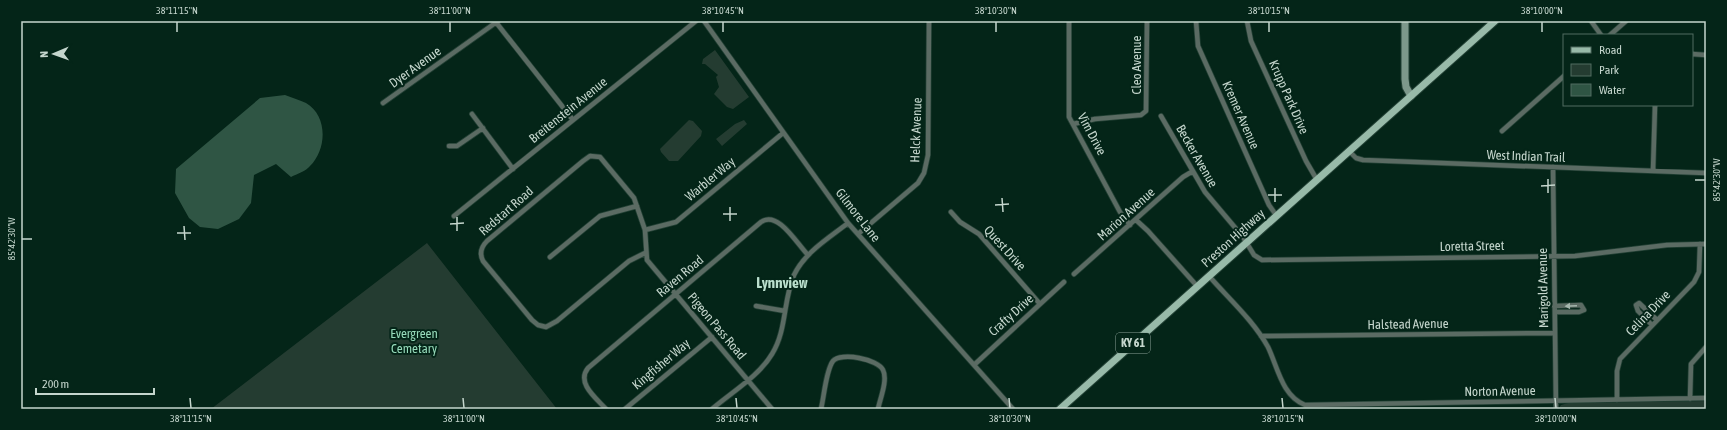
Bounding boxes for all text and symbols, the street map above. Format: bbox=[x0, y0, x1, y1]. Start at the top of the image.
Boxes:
text: 38°11'15"N bbox=[156, 5, 198, 16]
text: 38°11'00"N bbox=[429, 5, 471, 16]
text: 38°10'45"N bbox=[702, 5, 744, 16]
text: 38°10'30"N bbox=[975, 5, 1017, 16]
text: 38°10'15"N bbox=[1248, 5, 1290, 16]
text: 38°10'00"N bbox=[1521, 5, 1563, 16]
north arrow bbox=[34, 34, 74, 74]
legend bbox=[1563, 34, 1693, 106]
street label: Cleo Avenue bbox=[1129, 35, 1144, 94]
street label: Dyer Avenue bbox=[386, 43, 444, 91]
text: Road bbox=[1599, 43, 1622, 57]
text: N bbox=[38, 51, 50, 58]
street label: Krupp Park Drive bbox=[1266, 58, 1312, 136]
text: Park bbox=[1599, 63, 1620, 77]
street label: Breitenstein Avenue bbox=[526, 74, 610, 146]
street label: Kremer Avenue bbox=[1219, 79, 1263, 151]
text: Water bbox=[1599, 83, 1626, 97]
street label: Helck Avenue bbox=[907, 97, 925, 163]
street label: Vim Drive bbox=[1075, 110, 1109, 158]
street label: Becker Avenue bbox=[1173, 122, 1221, 190]
street label: West Indian Trail bbox=[1486, 147, 1566, 165]
street label: Warbler Way bbox=[682, 153, 738, 204]
text: 85°42'30"W bbox=[1711, 158, 1722, 202]
street label: Redstart Road bbox=[476, 183, 536, 239]
street label: Marion Avenue bbox=[1094, 184, 1158, 244]
street label: Gilmore Lane bbox=[833, 185, 884, 245]
street label: Preston Highway bbox=[1198, 205, 1268, 270]
text: 85°42'30"W bbox=[6, 217, 17, 261]
street label: Quest Drive bbox=[981, 222, 1029, 274]
street label: Loretta Street bbox=[1440, 238, 1505, 254]
street label: Marigold Avenue bbox=[1535, 248, 1551, 328]
street label: Raven Road bbox=[654, 252, 706, 300]
district label: Lynnview bbox=[756, 274, 808, 291]
street label: Celina Drive bbox=[1623, 287, 1673, 339]
street label: Pigeon Pass Road bbox=[685, 290, 749, 362]
street label: Crafty Drive bbox=[985, 291, 1037, 339]
one-way arrow bbox=[1564, 303, 1577, 309]
street label: Halstead Avenue bbox=[1367, 316, 1449, 332]
park label: Evergreen Cemetary bbox=[390, 326, 438, 356]
road number: KY 61 bbox=[1116, 333, 1150, 353]
street label: Kingfisher Way bbox=[629, 335, 693, 392]
scale bar bbox=[36, 370, 154, 396]
text: 200 m bbox=[42, 377, 69, 391]
street label: Norton Avenue bbox=[1464, 383, 1536, 399]
text: 38°11'15"N bbox=[170, 413, 212, 424]
text: 38°11'00"N bbox=[443, 413, 485, 424]
text: 38°10'45"N bbox=[716, 413, 758, 424]
text: 38°10'30"N bbox=[989, 413, 1031, 424]
text: 38°10'15"N bbox=[1262, 413, 1304, 424]
text: 38°10'00"N bbox=[1535, 413, 1577, 424]

